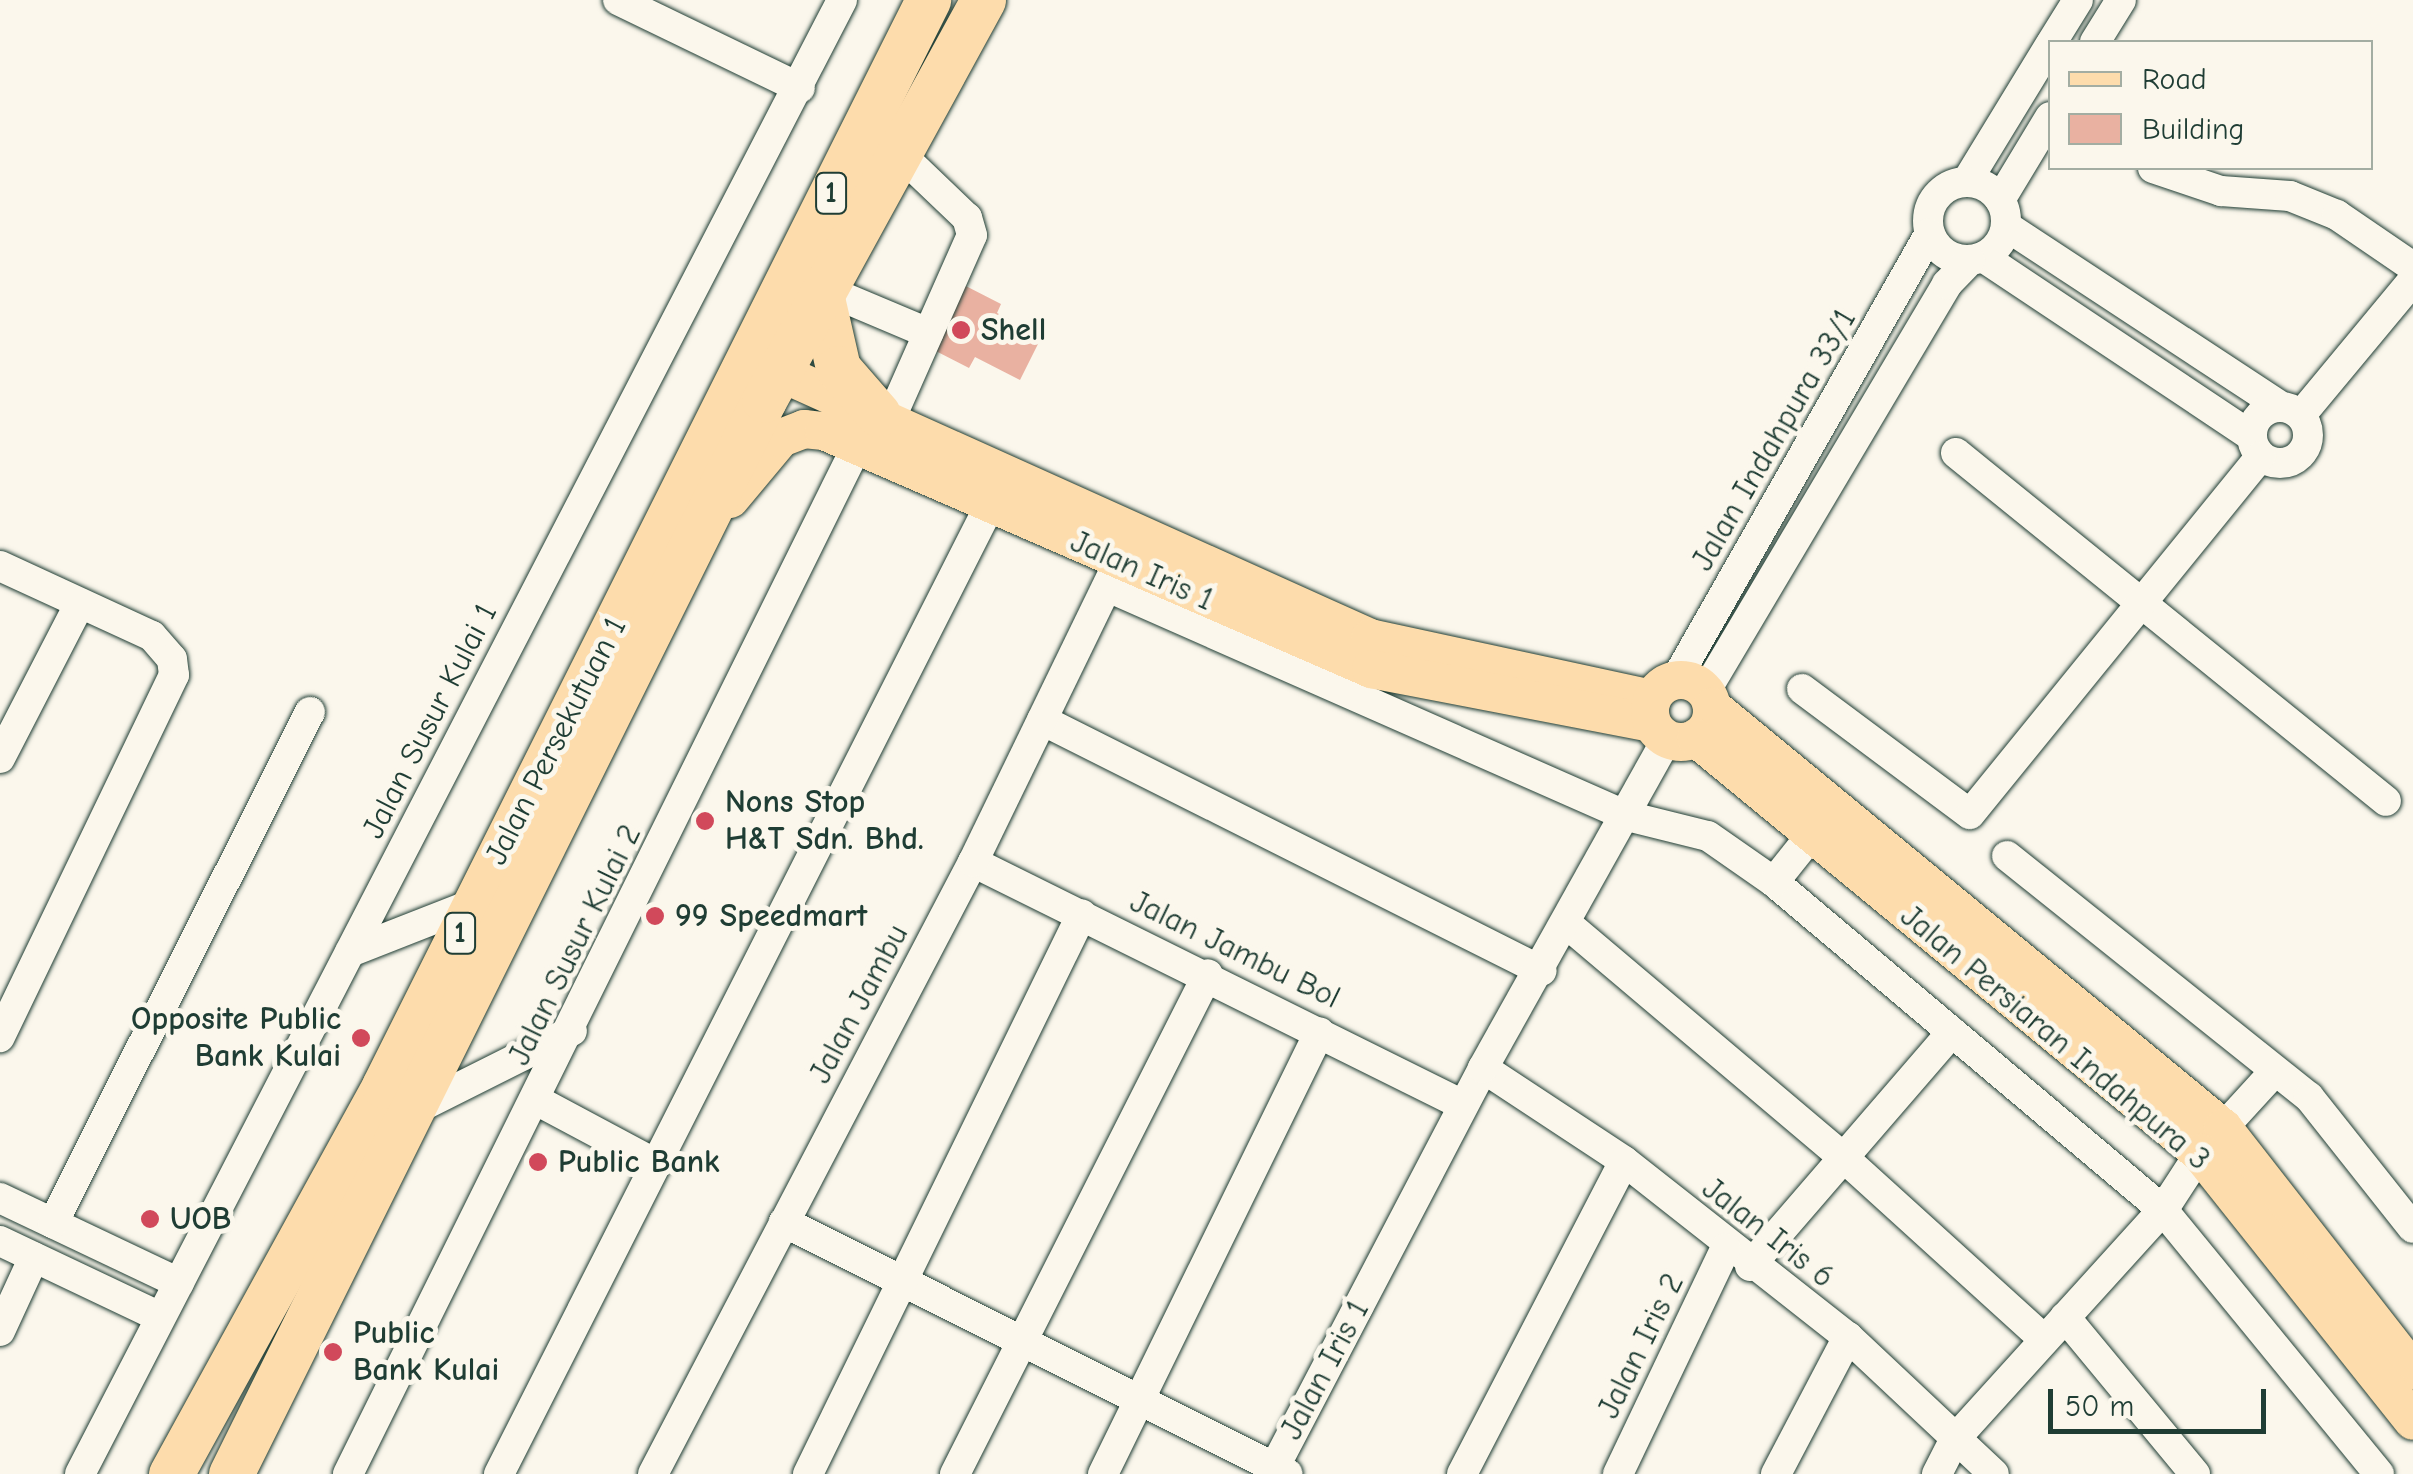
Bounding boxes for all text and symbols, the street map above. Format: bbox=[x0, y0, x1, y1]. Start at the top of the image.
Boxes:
legend bbox=[2048, 40, 2373, 170]
text: Road bbox=[2142, 62, 2207, 97]
text: Building bbox=[2142, 112, 2245, 147]
road number: 1 bbox=[814, 168, 848, 218]
street label: Jalan Indahpura 33/1 bbox=[1683, 302, 1865, 578]
place label: Shell bbox=[981, 311, 1046, 349]
marker: Shell bbox=[950, 319, 972, 341]
street label: Jalan Iris 1 bbox=[1065, 523, 1219, 619]
street label: Jalan Susur Kulai 1 bbox=[354, 597, 506, 845]
street label: Jalan Persekutuan 1 bbox=[477, 611, 635, 871]
place label: Nons Stop H&T Sdn. Bhd. bbox=[725, 784, 924, 859]
marker: Nons Stop H&T Sdn. Bhd. bbox=[694, 810, 716, 832]
street label: Jalan Susur Kulai 2 bbox=[500, 819, 650, 1071]
street label: Jalan Jambu Bol bbox=[1124, 883, 1346, 1017]
place label: 99 Speedmart bbox=[675, 897, 867, 935]
street label: Jalan Persiaran Indahpura 3 bbox=[1892, 897, 2218, 1179]
marker: 99 Speedmart bbox=[644, 905, 666, 927]
road number: 1 bbox=[442, 908, 478, 958]
street label: Jalan Jambu bbox=[801, 918, 917, 1090]
place label: Opposite Public Bank Kulai bbox=[131, 1001, 341, 1076]
marker: Opposite Public Bank Kulai bbox=[350, 1027, 372, 1049]
place label: Public Bank bbox=[558, 1143, 720, 1181]
marker: Public Bank bbox=[527, 1151, 549, 1173]
street label: Jalan Iris 6 bbox=[1694, 1170, 1842, 1296]
place label: UOB bbox=[170, 1200, 231, 1238]
marker: UOB bbox=[139, 1208, 161, 1230]
street label: Jalan Iris 2 bbox=[1589, 1267, 1693, 1425]
street label: Jalan Iris 1 bbox=[1272, 1294, 1378, 1446]
place label: Public Bank Kulai bbox=[353, 1315, 499, 1390]
marker: Public Bank Kulai bbox=[322, 1341, 344, 1363]
scale bar bbox=[2053, 1369, 2270, 1431]
text: 50 m bbox=[2065, 1389, 2134, 1424]

